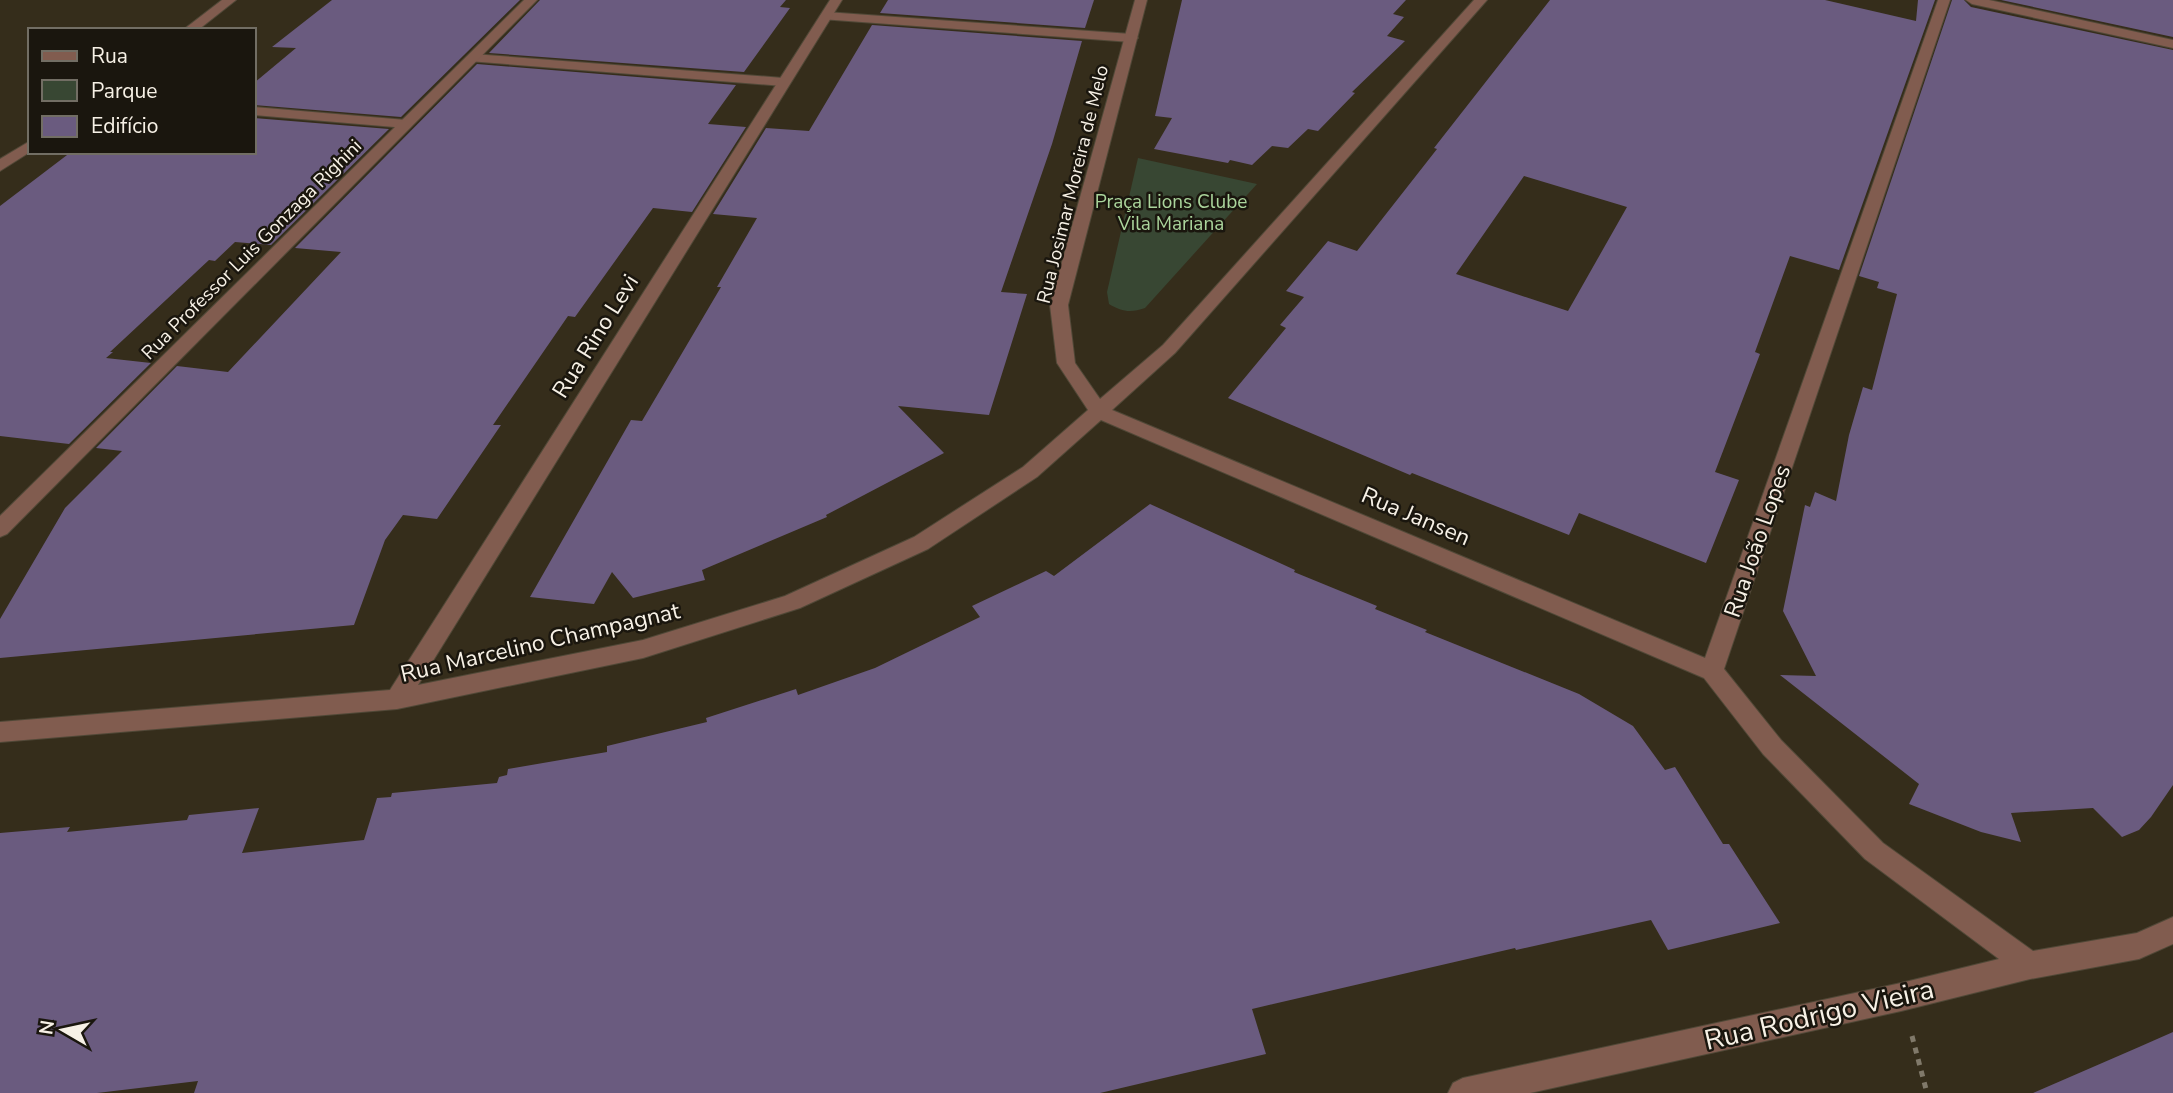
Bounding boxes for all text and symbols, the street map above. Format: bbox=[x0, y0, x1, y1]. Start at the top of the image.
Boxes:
legend bbox=[28, 28, 256, 154]
text: Rua bbox=[91, 42, 128, 70]
street label: Rua Josimar Moreira de Melo bbox=[1031, 62, 1115, 306]
text: Parque bbox=[91, 77, 158, 105]
text: Edifício bbox=[91, 112, 158, 140]
street label: Rua Professor Luis Gonzaga Righini bbox=[136, 134, 368, 366]
park label: Praça Lions Clube Vila Mariana bbox=[1095, 189, 1247, 237]
street label: Rua Rino Levi bbox=[545, 268, 646, 404]
street label: Rua João Lopes bbox=[1717, 461, 1798, 622]
street label: Rua Jansen bbox=[1357, 480, 1475, 553]
street label: Rua Marcelino Champagnat bbox=[397, 595, 684, 690]
street label: Rua Rodrigo Vieira bbox=[1701, 970, 1938, 1060]
north arrow bbox=[28, 995, 98, 1065]
text: N bbox=[33, 1018, 61, 1037]

